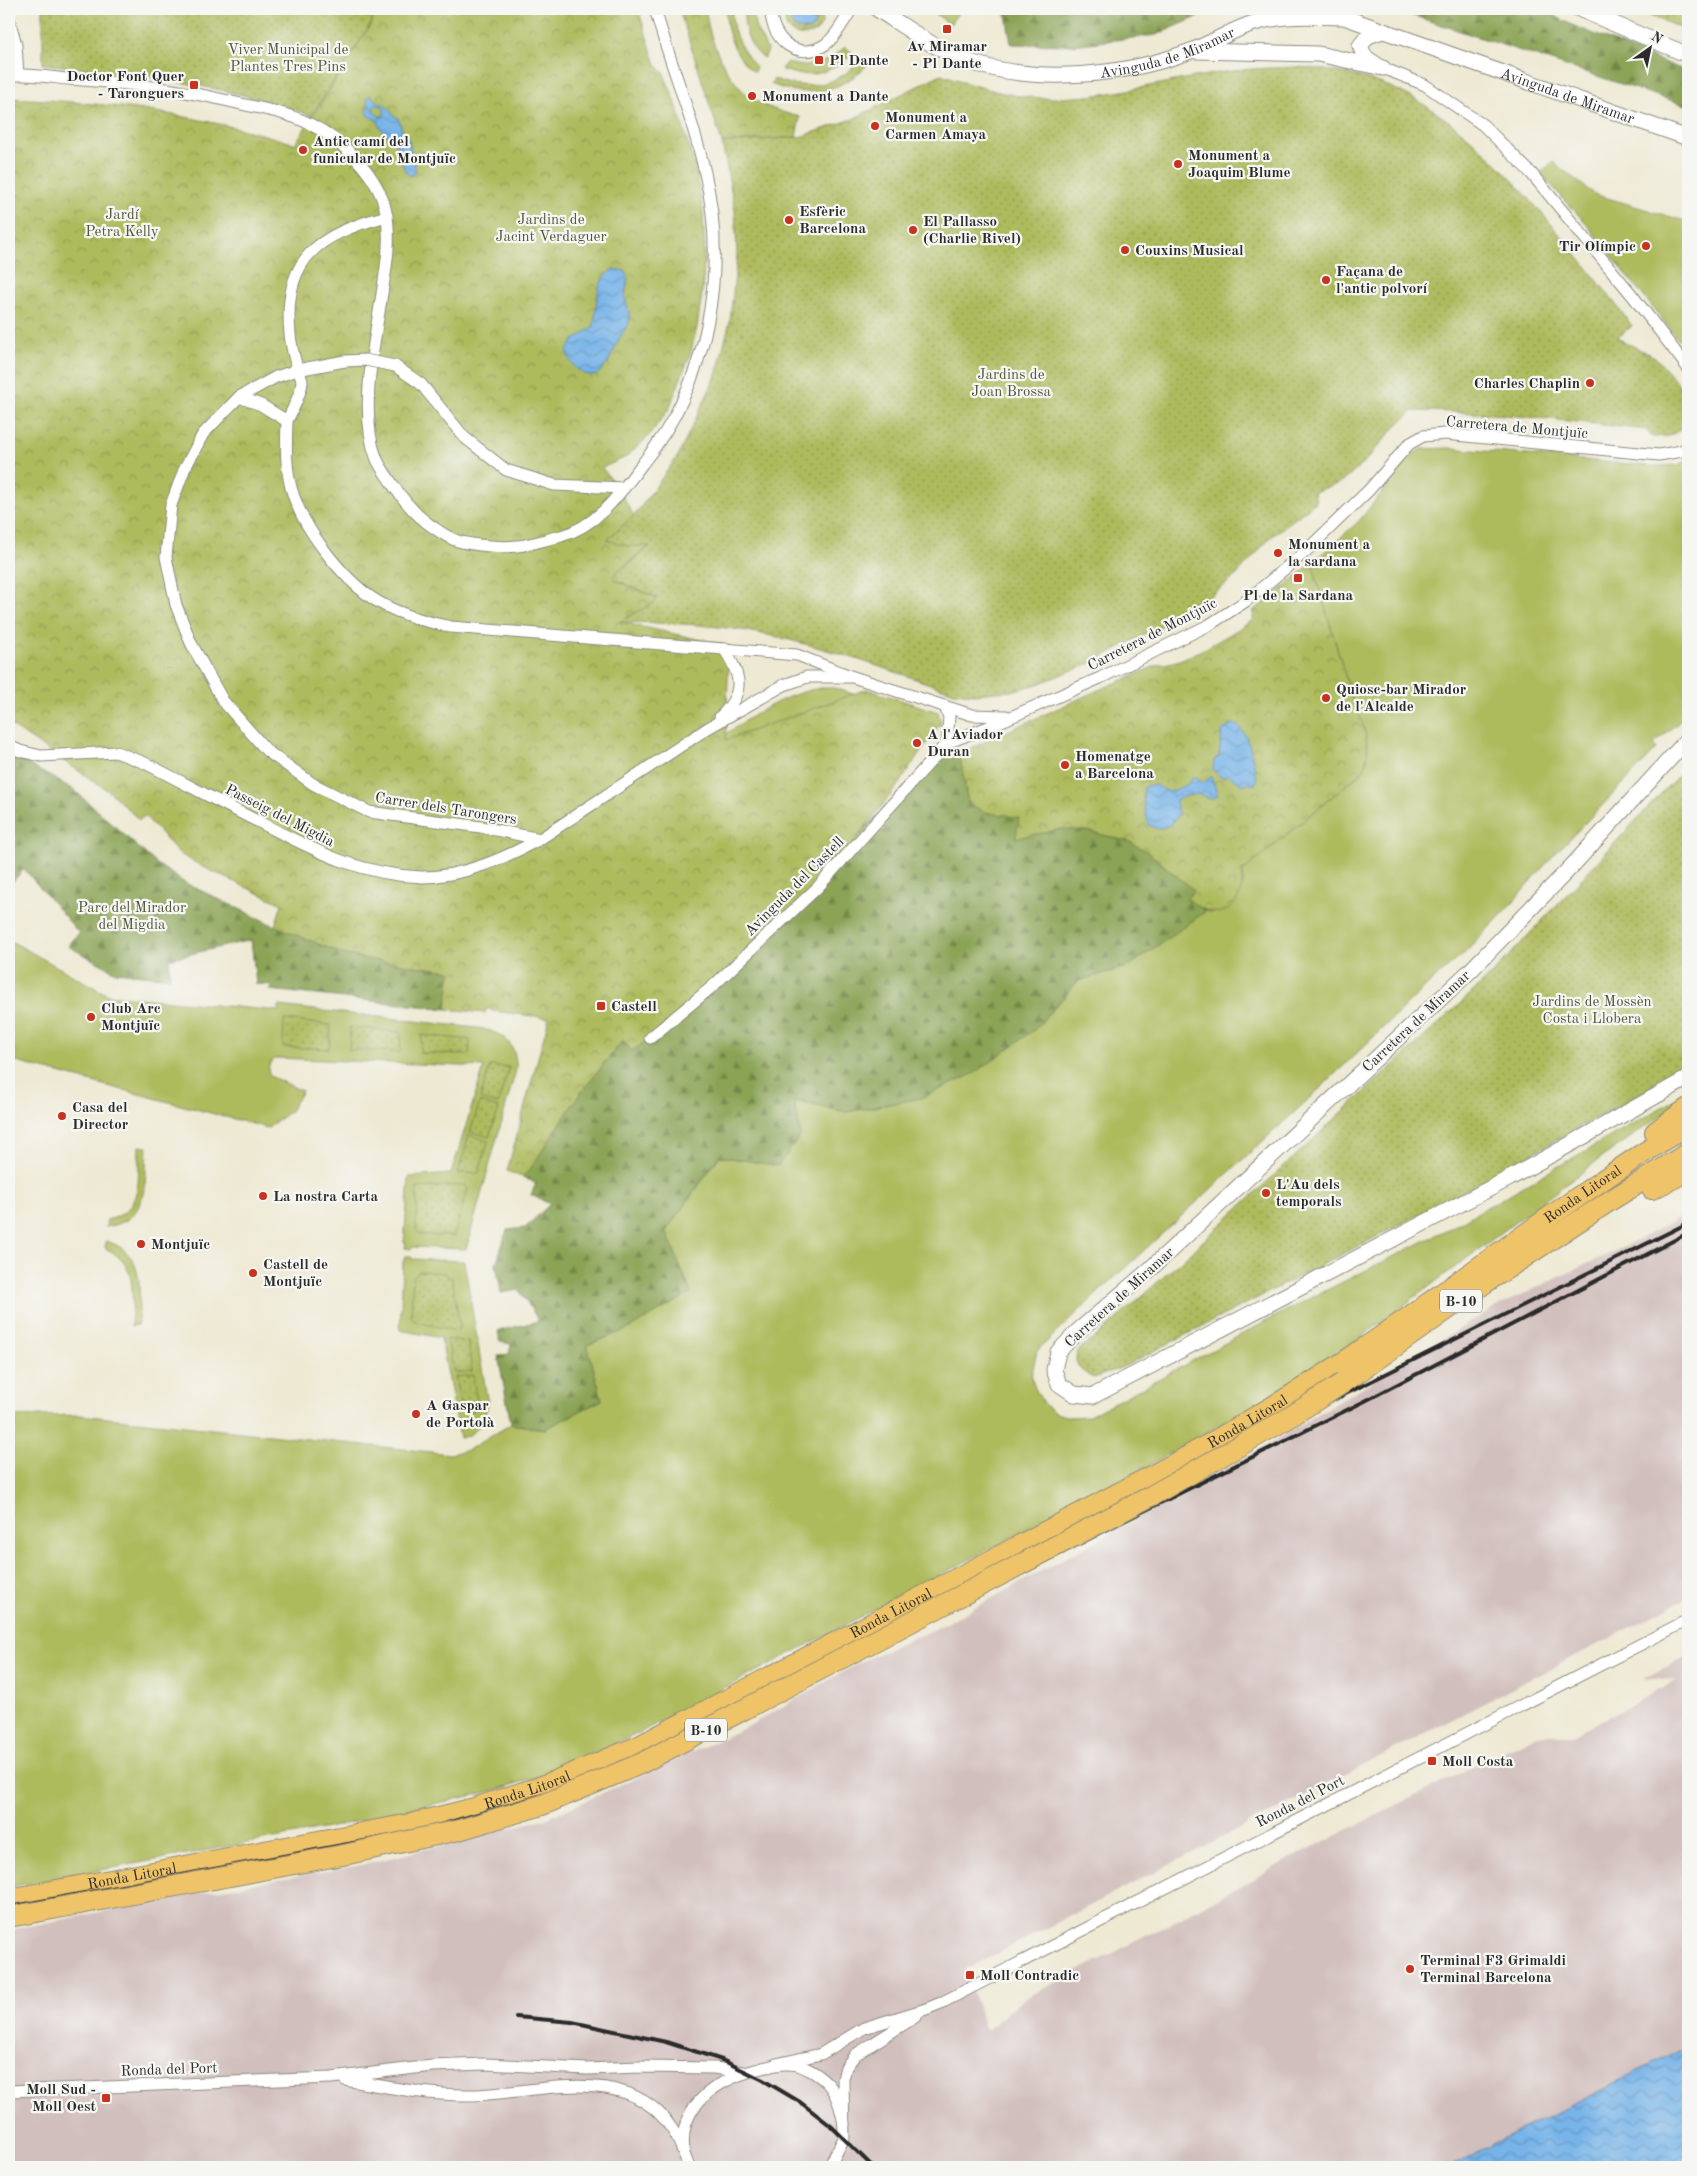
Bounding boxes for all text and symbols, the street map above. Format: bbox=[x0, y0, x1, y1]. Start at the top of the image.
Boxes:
north arrow bbox=[1624, 22, 1674, 72]
marker: Av Miramar - Pl Dante bbox=[941, 23, 953, 35]
street label: Avinguda de Miramar bbox=[1099, 26, 1237, 82]
text: N bbox=[1648, 29, 1665, 47]
place label: Av Miramar - Pl Dante bbox=[907, 40, 988, 72]
park label: Viver Municipal de Plantes Tres Pins bbox=[228, 43, 349, 75]
marker: Pl Dante bbox=[813, 54, 825, 66]
place label: Pl Dante bbox=[829, 54, 889, 69]
street label: Avinguda de Miramar bbox=[1498, 67, 1636, 127]
place label: Doctor Font Quer - Taronguers bbox=[66, 70, 184, 102]
marker: Doctor Font Quer - Taronguers bbox=[188, 79, 200, 91]
marker: Monument a Dante bbox=[746, 90, 758, 102]
place label: Monument a Dante bbox=[762, 90, 889, 105]
place label: Monument a Carmen Amaya bbox=[885, 111, 986, 143]
marker: Monument a Carmen Amaya bbox=[869, 120, 881, 132]
place label: Antic camí del funicular de Montjuïc bbox=[313, 135, 456, 167]
marker: Antic camí del funicular de Montjuïc bbox=[297, 144, 309, 156]
place label: Monument a Joaquim Blume bbox=[1188, 149, 1291, 181]
marker: Monument a Joaquim Blume bbox=[1172, 158, 1184, 170]
place label: Esfèric Barcelona bbox=[799, 205, 866, 237]
park label: Jardí Petra Kelly bbox=[85, 208, 159, 240]
park label: Jardins de Jacint Verdaguer bbox=[495, 213, 607, 245]
marker: Esfèric Barcelona bbox=[783, 214, 795, 226]
place label: El Pallasso (Charlie Rivel) bbox=[923, 215, 1021, 247]
marker: El Pallasso (Charlie Rivel) bbox=[907, 224, 919, 236]
place label: Tir Olímpic bbox=[1559, 240, 1636, 255]
marker: Tir Olímpic bbox=[1640, 240, 1652, 252]
marker: Couxins Musical bbox=[1119, 244, 1131, 256]
place label: Couxins Musical bbox=[1135, 244, 1244, 259]
place label: Façana de l'antic polvorí bbox=[1336, 265, 1428, 297]
marker: Façana de l'antic polvorí bbox=[1320, 274, 1332, 286]
park label: Jardins de Joan Brossa bbox=[971, 368, 1051, 400]
place label: Charles Chaplin bbox=[1474, 377, 1580, 392]
marker: Charles Chaplin bbox=[1584, 377, 1596, 389]
street label: Carretera de Montjuïc bbox=[1445, 415, 1589, 442]
place label: Monument a la sardana bbox=[1288, 538, 1371, 570]
marker: Monument a la sardana bbox=[1272, 547, 1284, 559]
marker: Pl de la Sardana bbox=[1292, 572, 1304, 584]
place label: Pl de la Sardana bbox=[1243, 589, 1353, 604]
street label: Carretera de Montjuïc bbox=[1086, 596, 1220, 674]
place label: Quiosc-bar Mirador de l'Alcalde bbox=[1336, 683, 1467, 715]
marker: Quiosc-bar Mirador de l'Alcalde bbox=[1320, 692, 1332, 704]
place label: A l'Aviador Duran bbox=[927, 728, 1003, 760]
marker: A l'Aviador Duran bbox=[911, 737, 923, 749]
place label: Homenatge a Barcelona bbox=[1075, 750, 1154, 782]
marker: Homenatge a Barcelona bbox=[1059, 759, 1071, 771]
street label: Passeig del Migdia bbox=[222, 782, 337, 851]
street label: Carrer dels Tarongers bbox=[374, 791, 518, 828]
street label: Avinguda del Castell bbox=[743, 835, 848, 940]
park label: Parc del Mirador del Migdia bbox=[78, 901, 186, 933]
street label: Carretera de Miramar bbox=[1360, 968, 1474, 1076]
park label: Jardins de Mossèn Costa i Llobera bbox=[1532, 995, 1652, 1027]
marker: Castell bbox=[595, 1000, 607, 1012]
place label: Castell bbox=[611, 1000, 657, 1015]
place label: Club Arc Montjuïc bbox=[101, 1002, 161, 1034]
marker: Club Arc Montjuïc bbox=[85, 1011, 97, 1023]
place label: Casa del Director bbox=[72, 1101, 129, 1133]
marker: Casa del Director bbox=[56, 1110, 68, 1122]
street label: Ronda Litoral bbox=[1542, 1164, 1625, 1227]
place label: L'Au dels temporals bbox=[1276, 1178, 1341, 1210]
marker: L'Au dels temporals bbox=[1260, 1187, 1272, 1199]
marker: La nostra Carta bbox=[257, 1190, 269, 1202]
place label: La nostra Carta bbox=[273, 1190, 379, 1205]
marker: Montjuïc bbox=[135, 1238, 147, 1250]
place label: Montjuïc bbox=[151, 1238, 210, 1253]
street label: Carretera de Miramar bbox=[1063, 1245, 1177, 1351]
place label: Castell de Montjuïc bbox=[263, 1258, 328, 1290]
marker: Castell de Montjuïc bbox=[247, 1267, 259, 1279]
road number: B-10 bbox=[1440, 1290, 1482, 1312]
street label: Ronda Litoral bbox=[1206, 1393, 1291, 1452]
place label: A Gaspar de Portolà bbox=[426, 1399, 495, 1431]
marker: A Gaspar de Portolà bbox=[410, 1408, 422, 1420]
street label: Ronda Litoral bbox=[848, 1587, 935, 1642]
road number: B-10 bbox=[685, 1718, 727, 1742]
marker: Moll Costa bbox=[1426, 1755, 1438, 1767]
place label: Moll Costa bbox=[1442, 1755, 1514, 1770]
street label: Ronda Litoral bbox=[483, 1769, 573, 1813]
street label: Ronda del Port bbox=[1254, 1774, 1347, 1831]
street label: Ronda Litoral bbox=[86, 1862, 178, 1893]
place label: Terminal F3 Grimaldi Terminal Barcelona bbox=[1420, 1954, 1566, 1986]
marker: Terminal F3 Grimaldi Terminal Barcelona bbox=[1404, 1963, 1416, 1975]
marker: Moll Contradic bbox=[964, 1969, 976, 1981]
place label: Moll Contradic bbox=[980, 1969, 1079, 1984]
street label: Ronda del Port bbox=[120, 2061, 218, 2080]
place label: Moll Sud - Moll Oest bbox=[26, 2083, 97, 2115]
marker: Moll Sud - Moll Oest bbox=[100, 2092, 112, 2104]

